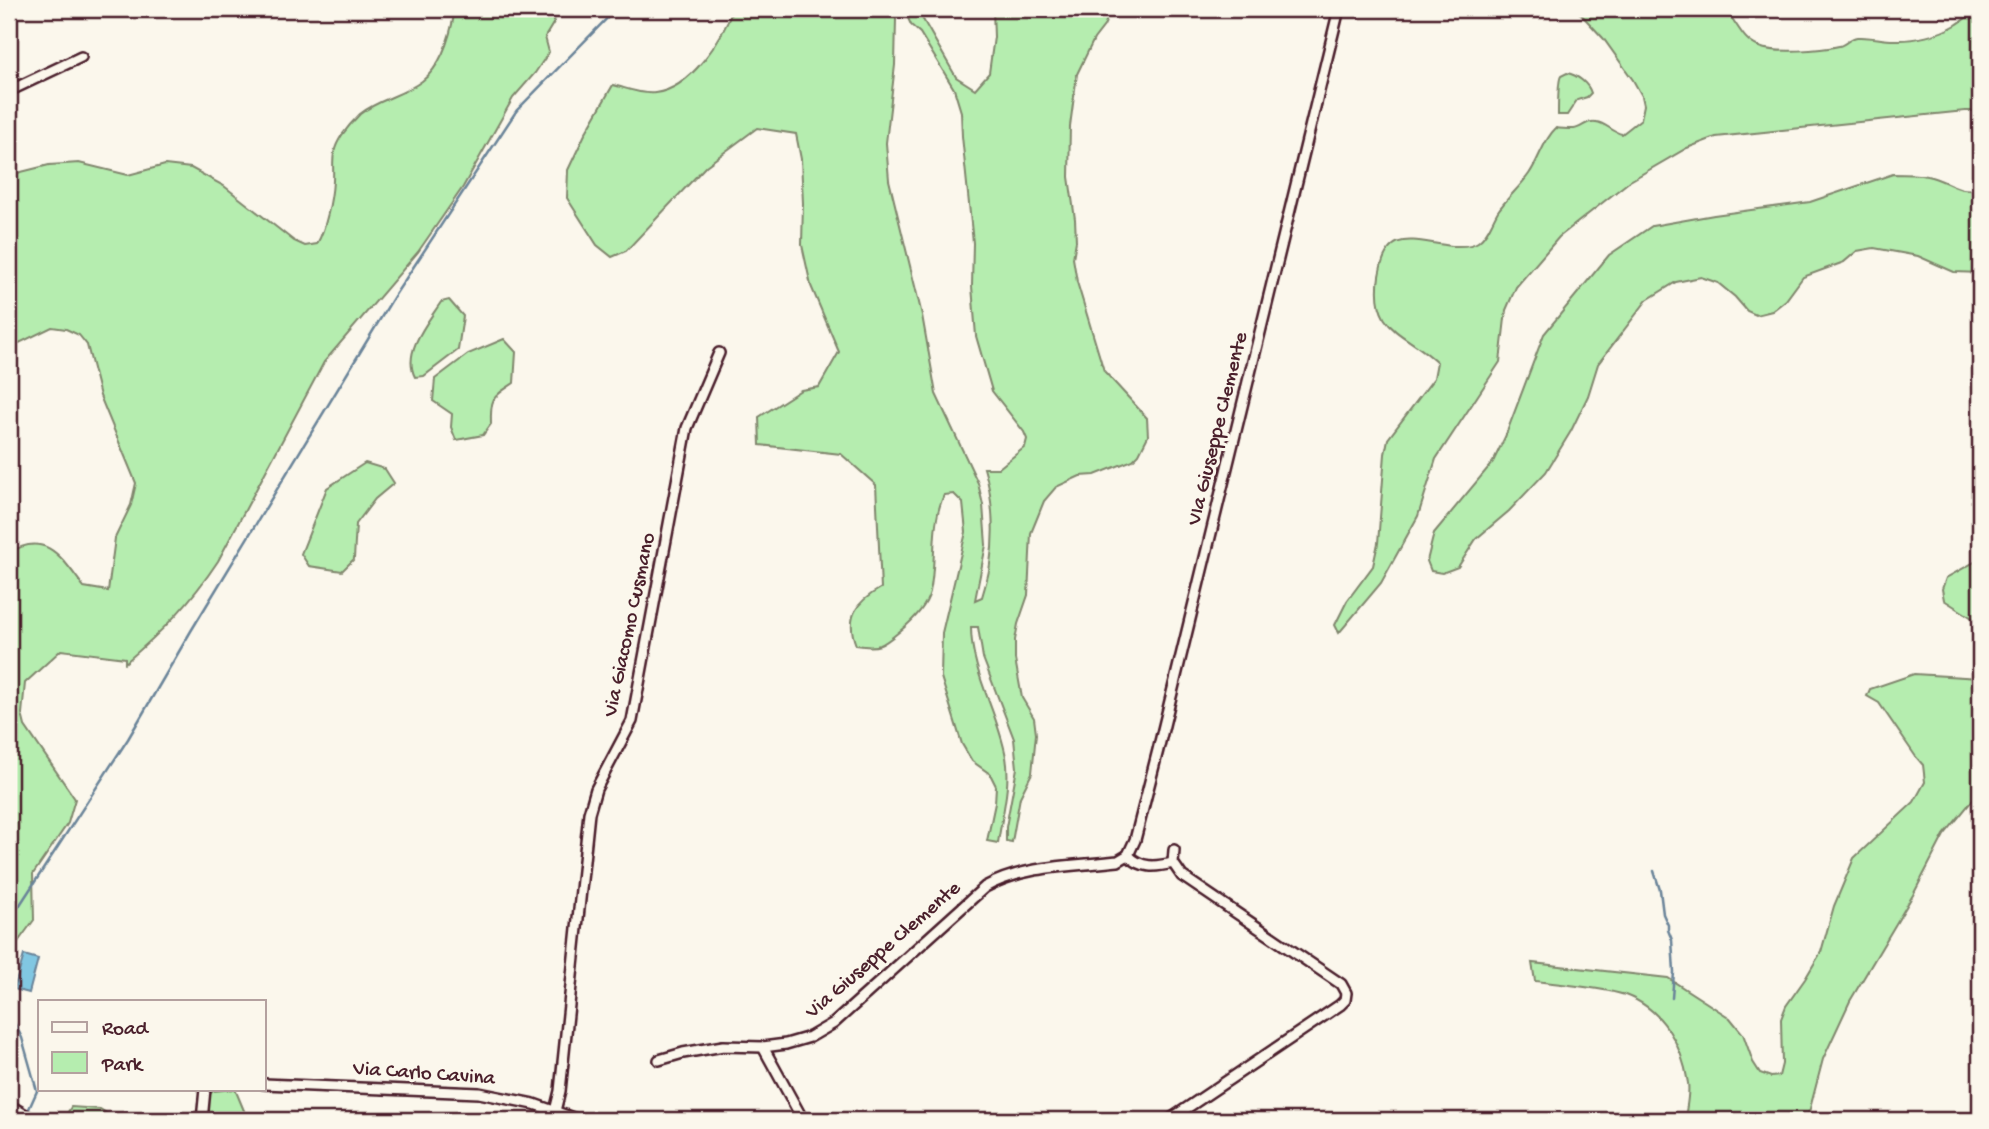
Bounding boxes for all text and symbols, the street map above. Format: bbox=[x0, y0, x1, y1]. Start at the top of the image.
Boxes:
street label: VIa Giuseppe Clemente bbox=[1183, 329, 1255, 529]
street label: Via Giacomo Cusmano bbox=[599, 531, 663, 720]
street label: Via Giuseppe Clemente bbox=[800, 876, 968, 1026]
legend bbox=[38, 1000, 266, 1090]
text: Road bbox=[102, 1018, 150, 1043]
text: Park bbox=[101, 1054, 145, 1079]
street label: Via Carlo Cavina bbox=[351, 1057, 497, 1093]

